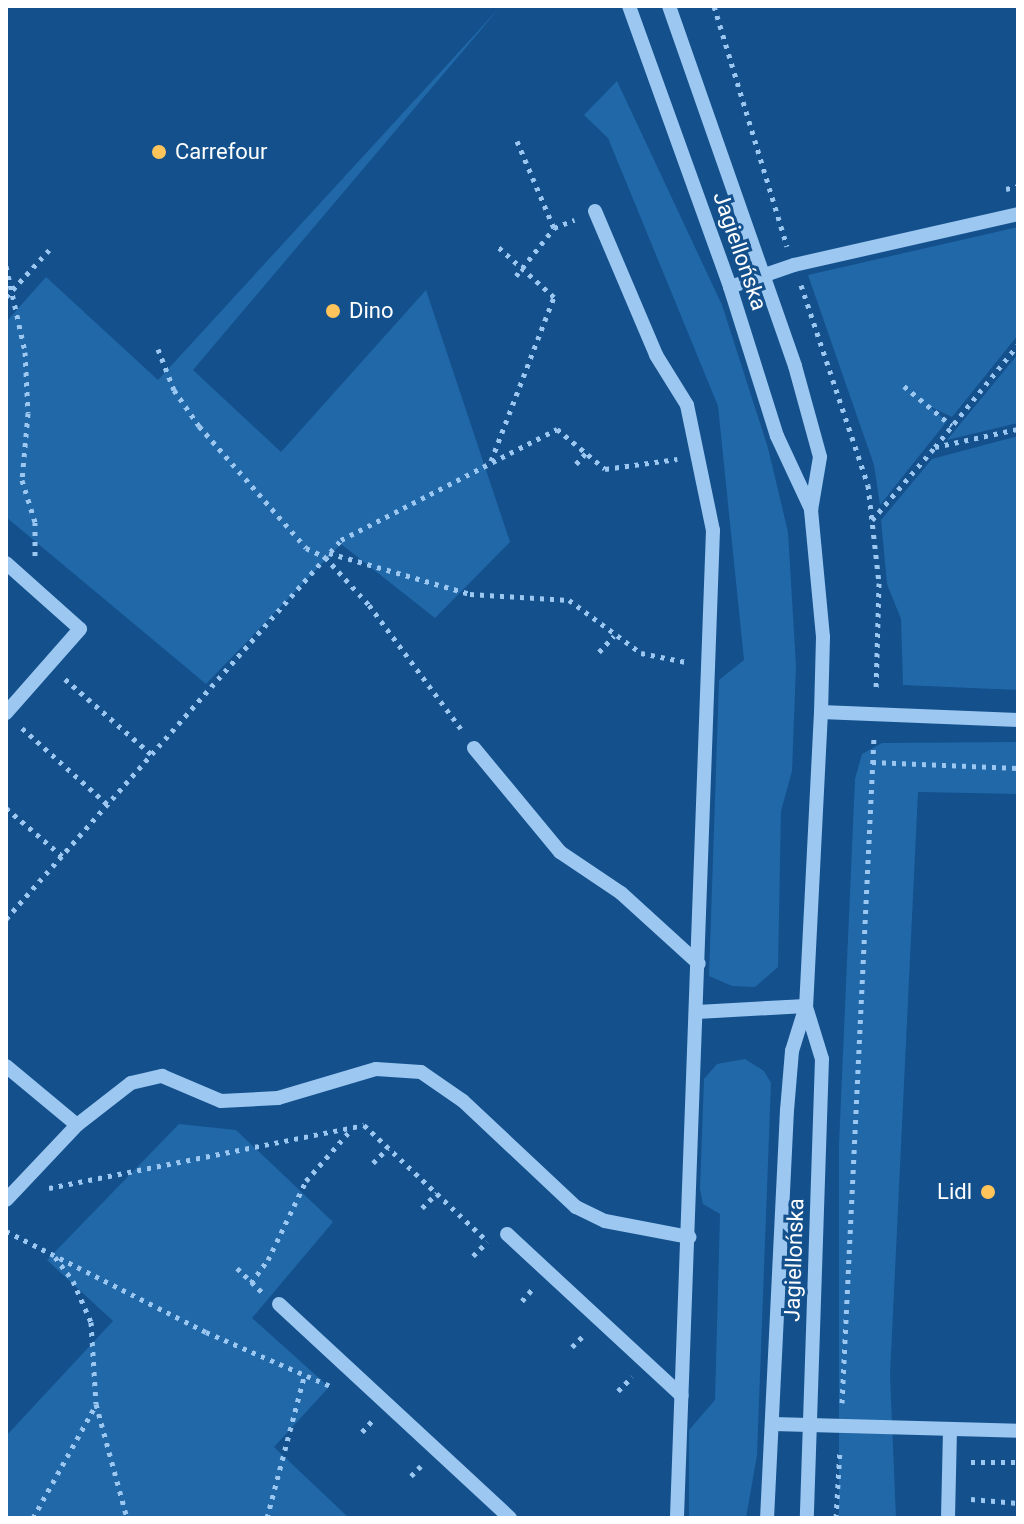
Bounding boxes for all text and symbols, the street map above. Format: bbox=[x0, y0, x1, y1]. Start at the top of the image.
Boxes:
place label: Carrefour bbox=[175, 139, 267, 165]
marker: Carrefour bbox=[150, 143, 168, 161]
street label: Jagiellońska bbox=[707, 188, 773, 314]
place label: Dino bbox=[349, 298, 393, 324]
marker: Dino bbox=[324, 302, 342, 320]
place label: Lidl bbox=[937, 1179, 972, 1205]
marker: Lidl bbox=[979, 1183, 997, 1201]
street label: Jagiellońska bbox=[779, 1198, 809, 1322]

